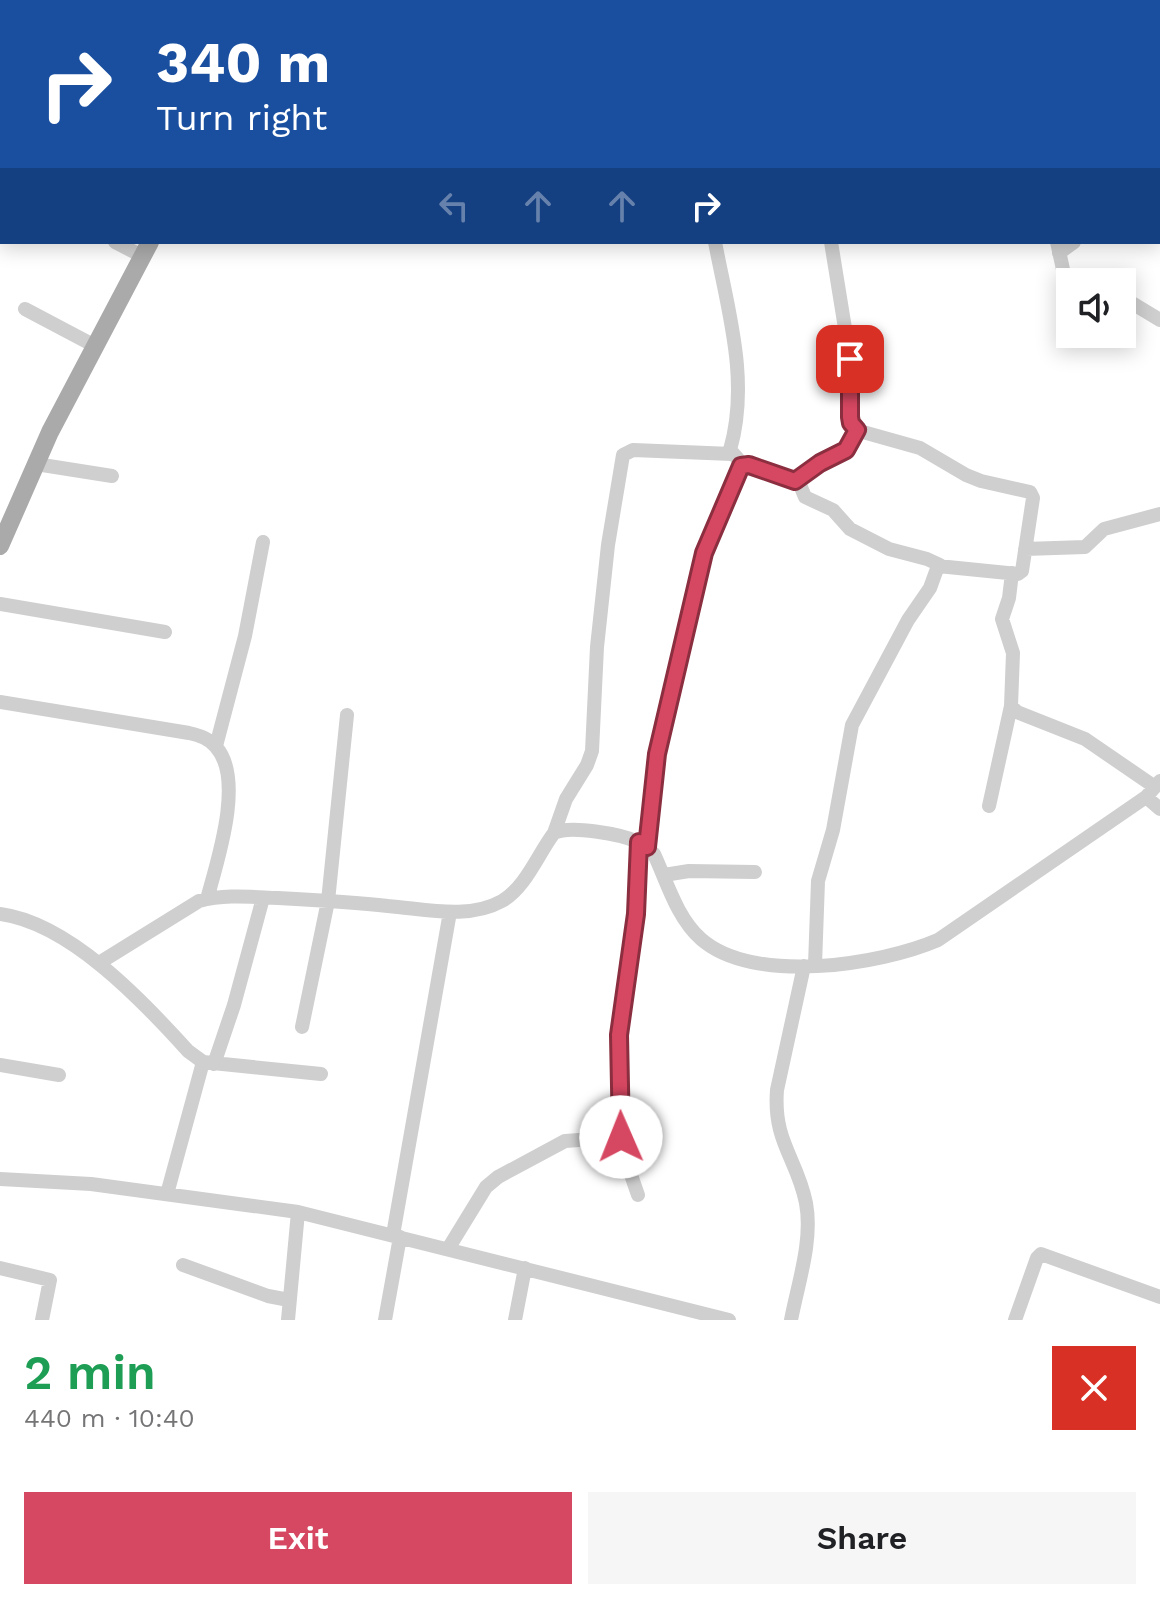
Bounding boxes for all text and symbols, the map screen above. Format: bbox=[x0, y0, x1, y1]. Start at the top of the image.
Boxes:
text: 340 m bbox=[156, 30, 330, 96]
icon: right bbox=[24, 32, 128, 136]
text: Turn right bbox=[156, 97, 327, 139]
icon: left bbox=[432, 184, 476, 228]
icon: ahead bbox=[516, 184, 560, 228]
icon: ahead bbox=[600, 184, 644, 228]
icon: right bbox=[684, 184, 728, 228]
map controls bbox=[1056, 268, 1136, 348]
button: sound bbox=[1056, 268, 1136, 348]
pin bbox=[816, 325, 884, 393]
icon: arrive bbox=[828, 337, 872, 381]
position arrow bbox=[579, 1095, 663, 1179]
text: 2 min bbox=[24, 1344, 156, 1401]
button: close bbox=[1052, 1346, 1136, 1430]
text: 440 m · 10:40 bbox=[24, 1403, 195, 1433]
button: Exit bbox=[24, 1492, 572, 1584]
button: Share bbox=[588, 1492, 1136, 1584]

